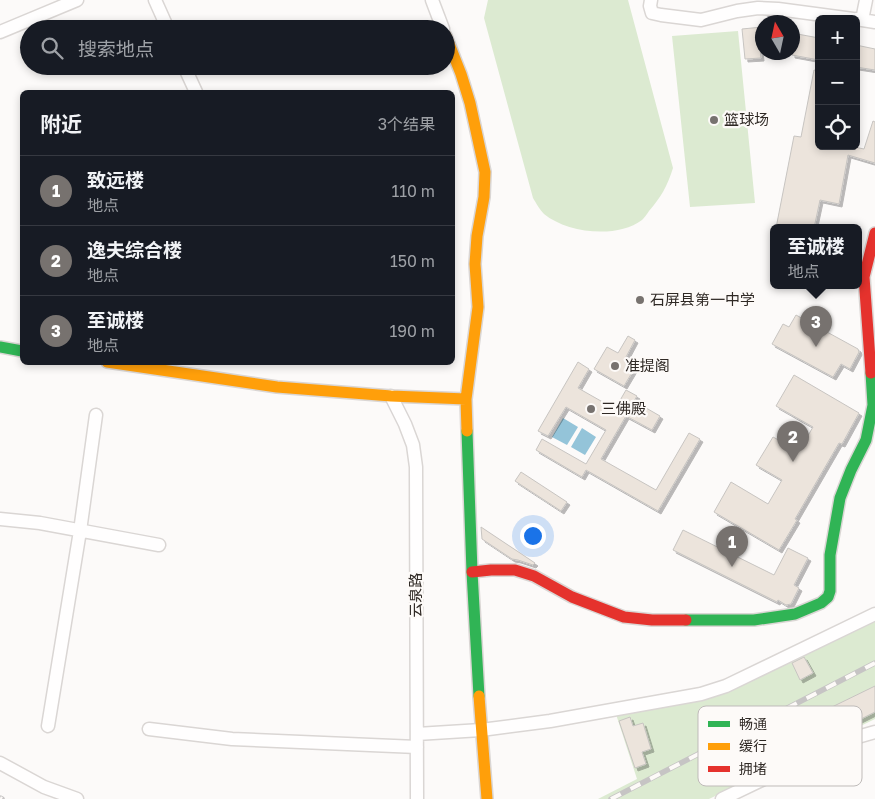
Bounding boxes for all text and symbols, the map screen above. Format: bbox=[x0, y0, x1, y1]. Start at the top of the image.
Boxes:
north arrow bbox=[755, 15, 800, 60]
map controls bbox=[815, 15, 860, 150]
button: + bbox=[815, 15, 860, 60]
search box bbox=[20, 20, 455, 75]
icon: search bbox=[38, 34, 66, 62]
text: 搜索地点 bbox=[78, 37, 154, 60]
button: − bbox=[815, 60, 860, 105]
button: locate bbox=[815, 105, 860, 150]
place label: 篮球场 bbox=[724, 110, 769, 128]
text: 附近 bbox=[40, 111, 82, 137]
text: 3个结果 bbox=[378, 114, 435, 134]
marker: 篮球场 bbox=[708, 114, 720, 126]
text: 致远楼 bbox=[87, 168, 144, 191]
text: 1 bbox=[52, 181, 60, 201]
text: 110 m bbox=[391, 181, 435, 201]
text: 地点 bbox=[87, 195, 119, 215]
popup bbox=[770, 224, 862, 289]
text: 至诚楼 bbox=[787, 234, 845, 257]
text: 逸夫综合楼 bbox=[87, 238, 182, 261]
text: 2 bbox=[51, 251, 61, 271]
text: 150 m bbox=[390, 251, 435, 271]
text: 地点 bbox=[787, 261, 820, 281]
text: 地点 bbox=[87, 265, 119, 285]
place label: 石屏县第一中学 bbox=[650, 290, 755, 308]
marker: 石屏县第一中学 bbox=[634, 294, 646, 306]
pin: 3 bbox=[800, 306, 832, 347]
text: 至诚楼 bbox=[87, 308, 144, 331]
text: 3 bbox=[51, 321, 61, 341]
text: 190 m bbox=[389, 321, 435, 341]
text: 地点 bbox=[87, 335, 119, 355]
place label: 准提阁 bbox=[625, 356, 670, 374]
marker: 准提阁 bbox=[609, 360, 621, 372]
place label: 三佛殿 bbox=[601, 399, 646, 417]
marker: 三佛殿 bbox=[585, 403, 597, 415]
pin: 2 bbox=[777, 421, 809, 462]
your location bbox=[520, 523, 546, 549]
pin: 1 bbox=[716, 526, 748, 567]
street label: 云泉路 bbox=[406, 572, 424, 618]
legend bbox=[698, 706, 862, 786]
text: 畅通 bbox=[739, 715, 767, 732]
text: 缓行 bbox=[739, 737, 767, 754]
text: 拥堵 bbox=[739, 760, 767, 777]

